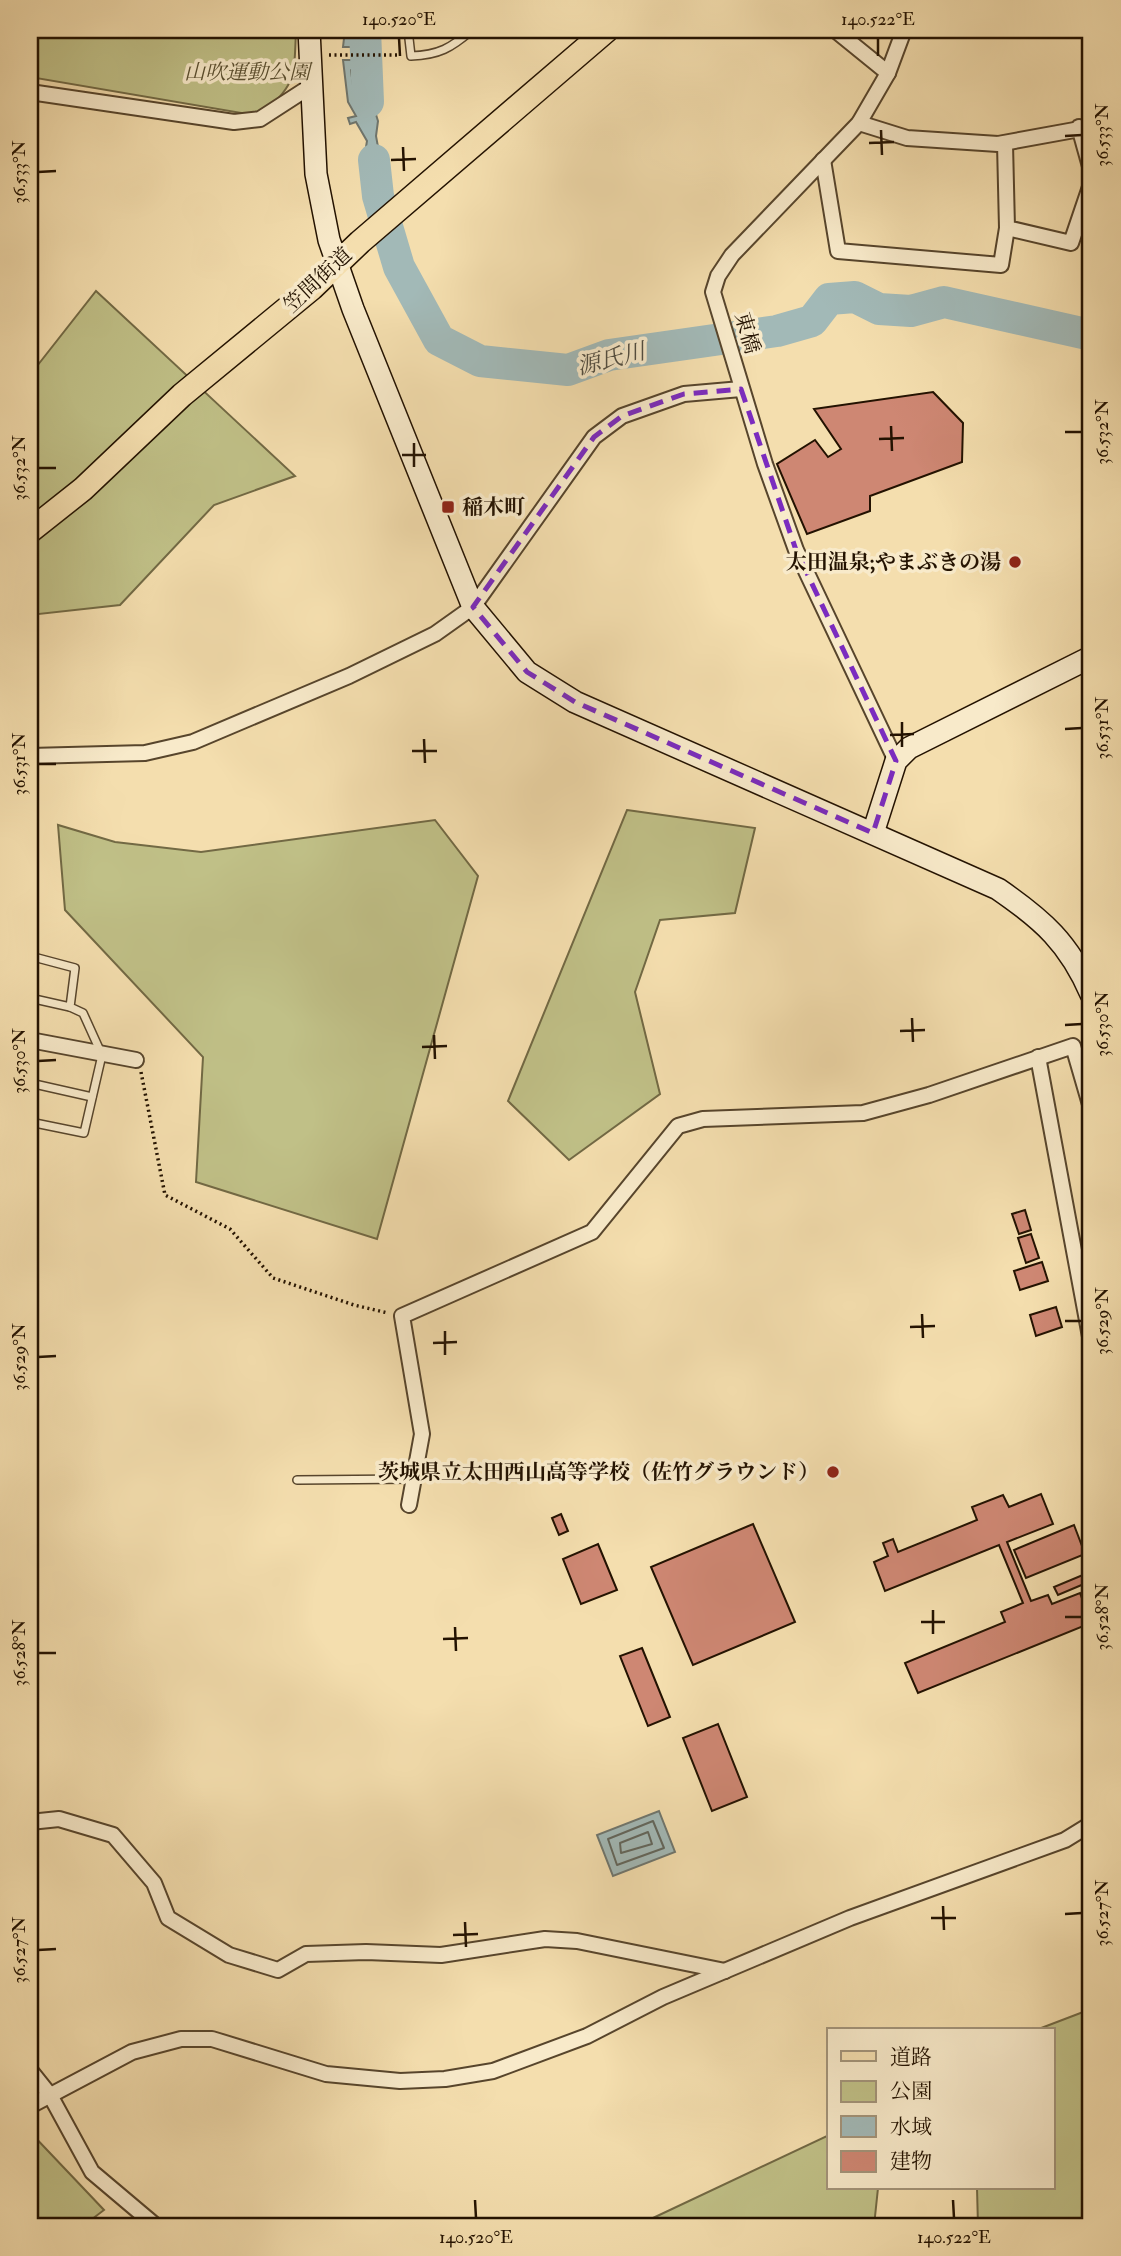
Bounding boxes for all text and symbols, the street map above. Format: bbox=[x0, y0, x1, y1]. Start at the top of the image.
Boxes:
text: 140.520°E bbox=[362, 8, 436, 31]
text: 140.522°E bbox=[841, 8, 915, 31]
park label: 山吹運動公園 bbox=[184, 59, 313, 86]
text: 36.533°N bbox=[1091, 103, 1114, 167]
text: 36.533°N bbox=[8, 140, 31, 204]
street label: 笠間街道 bbox=[278, 241, 358, 319]
street label: 東橋 bbox=[728, 309, 766, 357]
water label: 源氏川 bbox=[574, 336, 651, 381]
text: 36.532°N bbox=[1091, 399, 1114, 465]
text: 36.532°N bbox=[8, 435, 31, 501]
place label: 稲木町 bbox=[462, 494, 525, 521]
marker: 稲木町 bbox=[440, 499, 456, 515]
place label: 太田温泉;やまぶきの湯 bbox=[786, 549, 1001, 576]
marker: 太田温泉;やまぶきの湯 bbox=[1007, 554, 1023, 570]
text: 36.531°N bbox=[1091, 697, 1114, 759]
text: 36.531°N bbox=[8, 733, 31, 795]
text: 36.530°N bbox=[1091, 991, 1114, 1057]
text: 36.530°N bbox=[8, 1028, 31, 1094]
text: 36.529°N bbox=[1091, 1287, 1114, 1355]
text: 36.529°N bbox=[8, 1323, 31, 1391]
place label: 茨城県立太田西山高等学校（佐竹グラウンド） bbox=[378, 1459, 819, 1486]
marker: 茨城県立太田西山高等学校（佐竹グラウンド） bbox=[825, 1464, 841, 1480]
text: 36.528°N bbox=[1091, 1583, 1114, 1651]
text: 36.528°N bbox=[8, 1619, 31, 1687]
text: 36.527°N bbox=[1091, 1880, 1114, 1946]
text: 36.527°N bbox=[8, 1917, 31, 1983]
legend bbox=[827, 2028, 1054, 2190]
text: 道路 bbox=[890, 2044, 932, 2071]
text: 公園 bbox=[890, 2078, 932, 2105]
text: 水域 bbox=[890, 2114, 932, 2141]
text: 建物 bbox=[890, 2148, 932, 2175]
text: 140.520°E bbox=[439, 2226, 513, 2249]
text: 140.522°E bbox=[917, 2226, 991, 2249]

